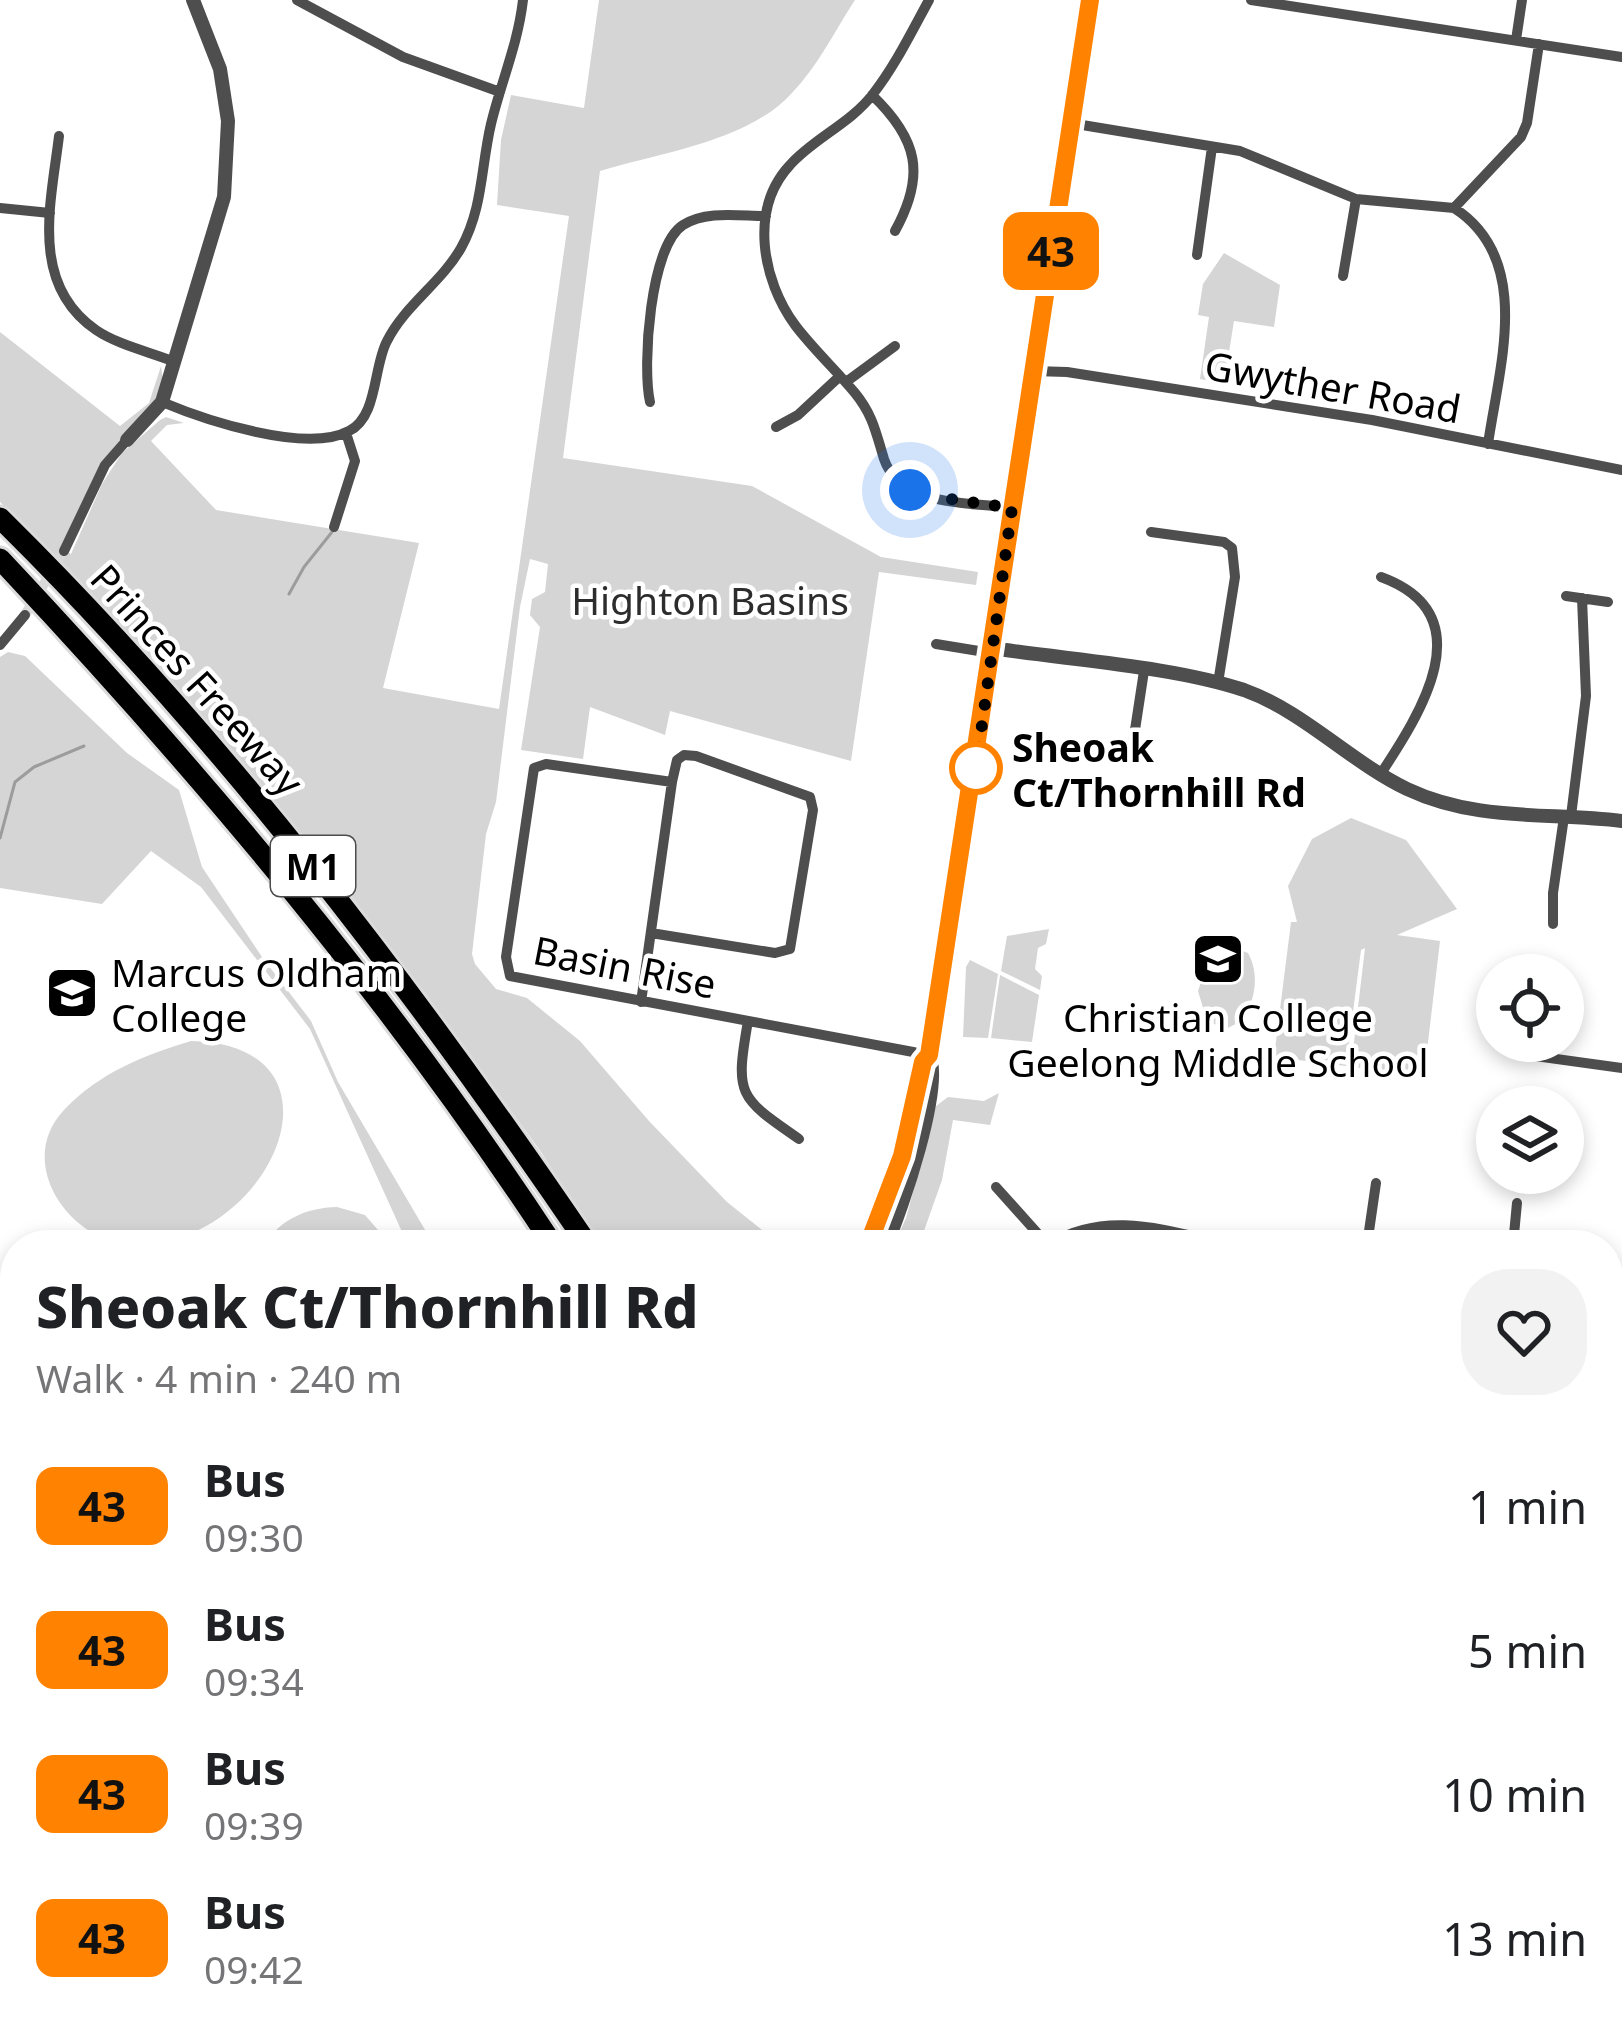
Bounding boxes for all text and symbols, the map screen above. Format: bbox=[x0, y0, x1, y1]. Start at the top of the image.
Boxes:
line badge: 43 bbox=[997, 212, 1105, 290]
text: 43 bbox=[1027, 222, 1075, 279]
street label: Gwyther Road bbox=[1201, 337, 1465, 435]
your location bbox=[880, 460, 940, 520]
street label: Princes Freeway bbox=[80, 552, 316, 806]
park label: Highton Basins bbox=[571, 573, 849, 626]
place label: Sheoak Ct/Thornhill Rd bbox=[1012, 720, 1306, 818]
marker: Sheoak Ct/Thornhill Rd bbox=[951, 743, 1001, 793]
road number: M1 bbox=[271, 836, 355, 896]
street label: Basin Rise bbox=[529, 922, 721, 1010]
school or university icon: Christian College Geelong Middle School bbox=[1190, 931, 1246, 987]
place label: Marcus Oldham College bbox=[111, 945, 402, 1043]
map controls bbox=[1476, 954, 1584, 1194]
button: locate bbox=[1476, 954, 1584, 1062]
school or university icon: Marcus Oldham College bbox=[44, 965, 100, 1021]
place label: Christian College Geelong Middle School bbox=[1007, 990, 1429, 1088]
button: layers bbox=[1476, 1086, 1584, 1194]
text: Sheoak Ct/Thornhill Rd bbox=[36, 1267, 699, 1345]
button: heart bbox=[1461, 1269, 1587, 1395]
text: Walk · 4 min · 240 m bbox=[36, 1351, 402, 1404]
text: Bus bbox=[204, 1449, 286, 1510]
text: 1 min bbox=[1468, 1476, 1587, 1537]
text: 43 bbox=[78, 1477, 126, 1534]
text: 09:30 bbox=[204, 1510, 304, 1563]
text: Bus bbox=[204, 1593, 286, 1654]
text: 5 min bbox=[1468, 1620, 1587, 1681]
text: 43 bbox=[78, 1621, 126, 1678]
text: 09:34 bbox=[204, 1654, 304, 1707]
text: Bus bbox=[204, 1737, 286, 1798]
text: 10 min bbox=[1442, 1764, 1587, 1825]
text: 43 bbox=[78, 1765, 126, 1822]
text: 09:39 bbox=[204, 1798, 304, 1851]
text: Bus bbox=[204, 1881, 286, 1942]
text: 13 min bbox=[1442, 1908, 1587, 1969]
text: 43 bbox=[78, 1909, 126, 1966]
text: 09:42 bbox=[204, 1942, 304, 1995]

